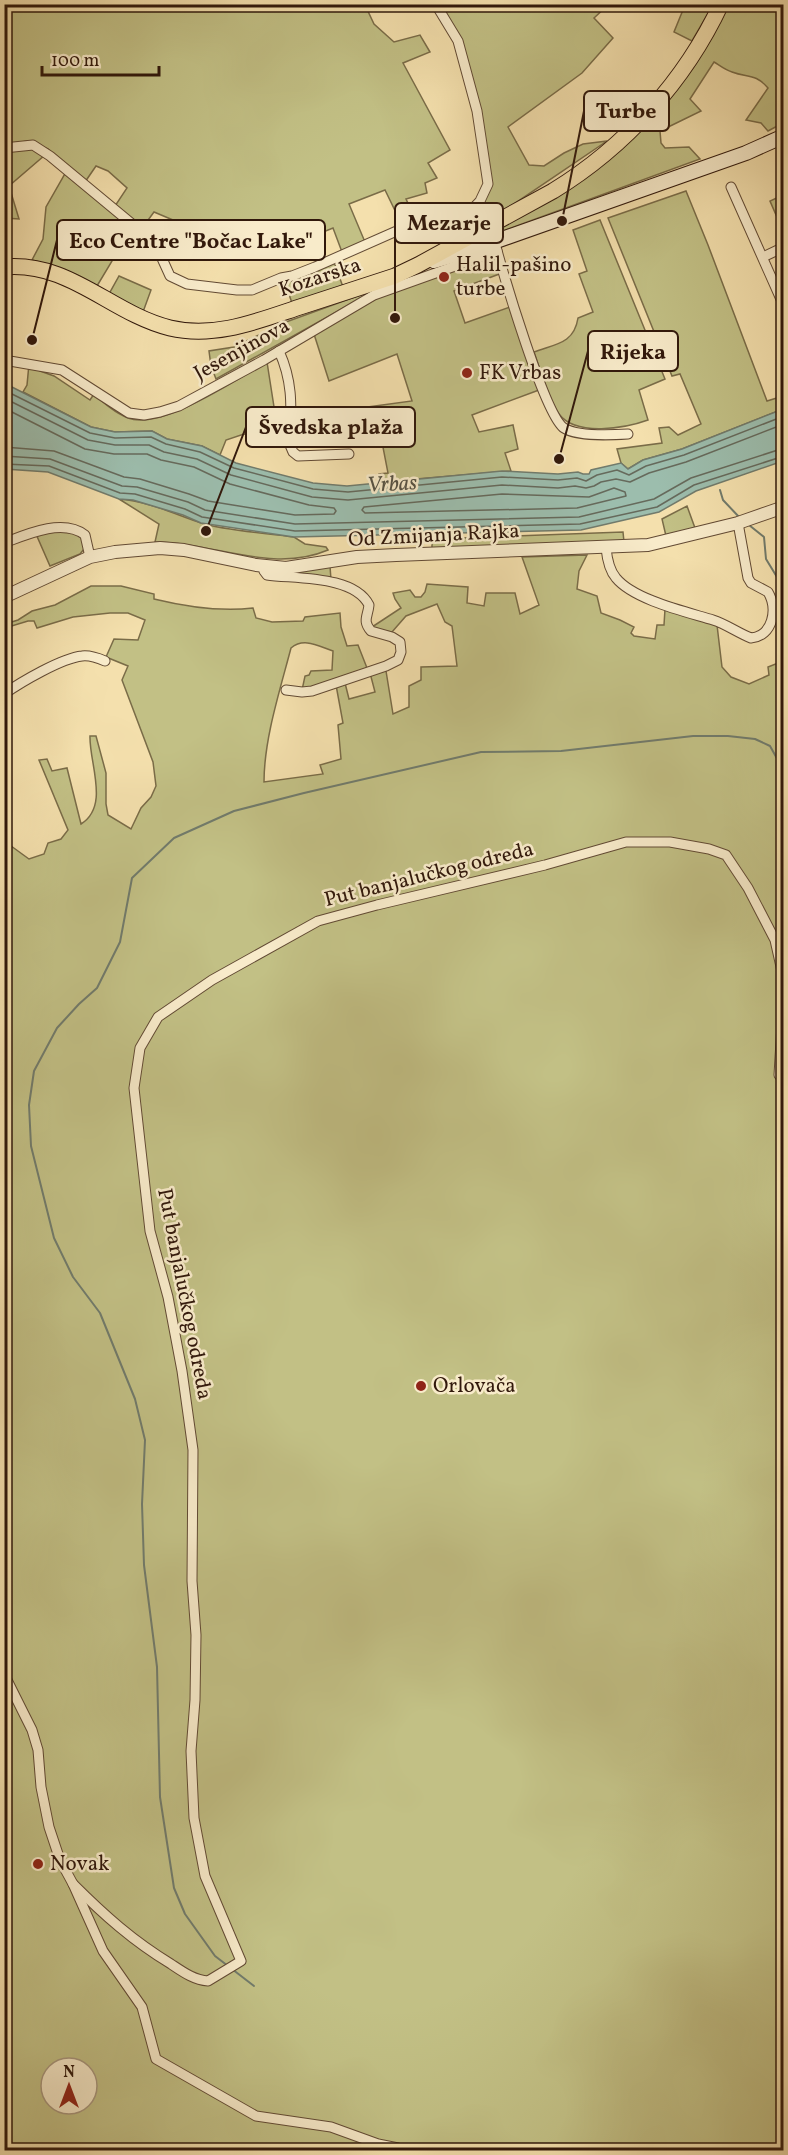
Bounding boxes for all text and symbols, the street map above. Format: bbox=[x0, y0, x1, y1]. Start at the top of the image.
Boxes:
scale bar bbox=[42, 39, 159, 77]
text: 100 m bbox=[51, 49, 100, 74]
callout: Turbe bbox=[584, 91, 669, 131]
text: Turbe bbox=[595, 97, 657, 128]
callout: Mezarje bbox=[395, 203, 503, 243]
text: Mezarje bbox=[407, 209, 491, 240]
callout: Eco Centre "Bočac Lake" bbox=[57, 220, 325, 260]
text: Eco Centre "Bočac Lake" bbox=[69, 227, 313, 258]
street label: Kozarska bbox=[275, 251, 365, 305]
place label: Halil-pašino turbe bbox=[456, 251, 571, 304]
marker: Halil-pašino turbe bbox=[437, 270, 451, 284]
street label: Jesenjinova bbox=[189, 312, 295, 388]
callout: Rijeka bbox=[588, 331, 678, 371]
text: Rijeka bbox=[600, 338, 666, 369]
place label: FK Vrbas bbox=[479, 359, 561, 388]
marker: FK Vrbas bbox=[460, 366, 474, 380]
callout: Švedska plaža bbox=[246, 407, 415, 447]
text: Švedska plaža bbox=[258, 413, 404, 444]
water label: Vrbas bbox=[366, 468, 418, 502]
street label: Od Zmijanja Rajka bbox=[348, 517, 520, 555]
street label: Put banjalučkog odreda bbox=[321, 835, 537, 915]
street label: Put banjalučkog odreda bbox=[149, 1186, 219, 1402]
place label: Orlovača bbox=[433, 1372, 516, 1401]
marker: Orlovača bbox=[414, 1379, 428, 1393]
place label: Novak bbox=[50, 1850, 110, 1879]
marker: Novak bbox=[31, 1857, 45, 1871]
north arrow bbox=[39, 2056, 99, 2116]
text: N bbox=[63, 2062, 75, 2084]

